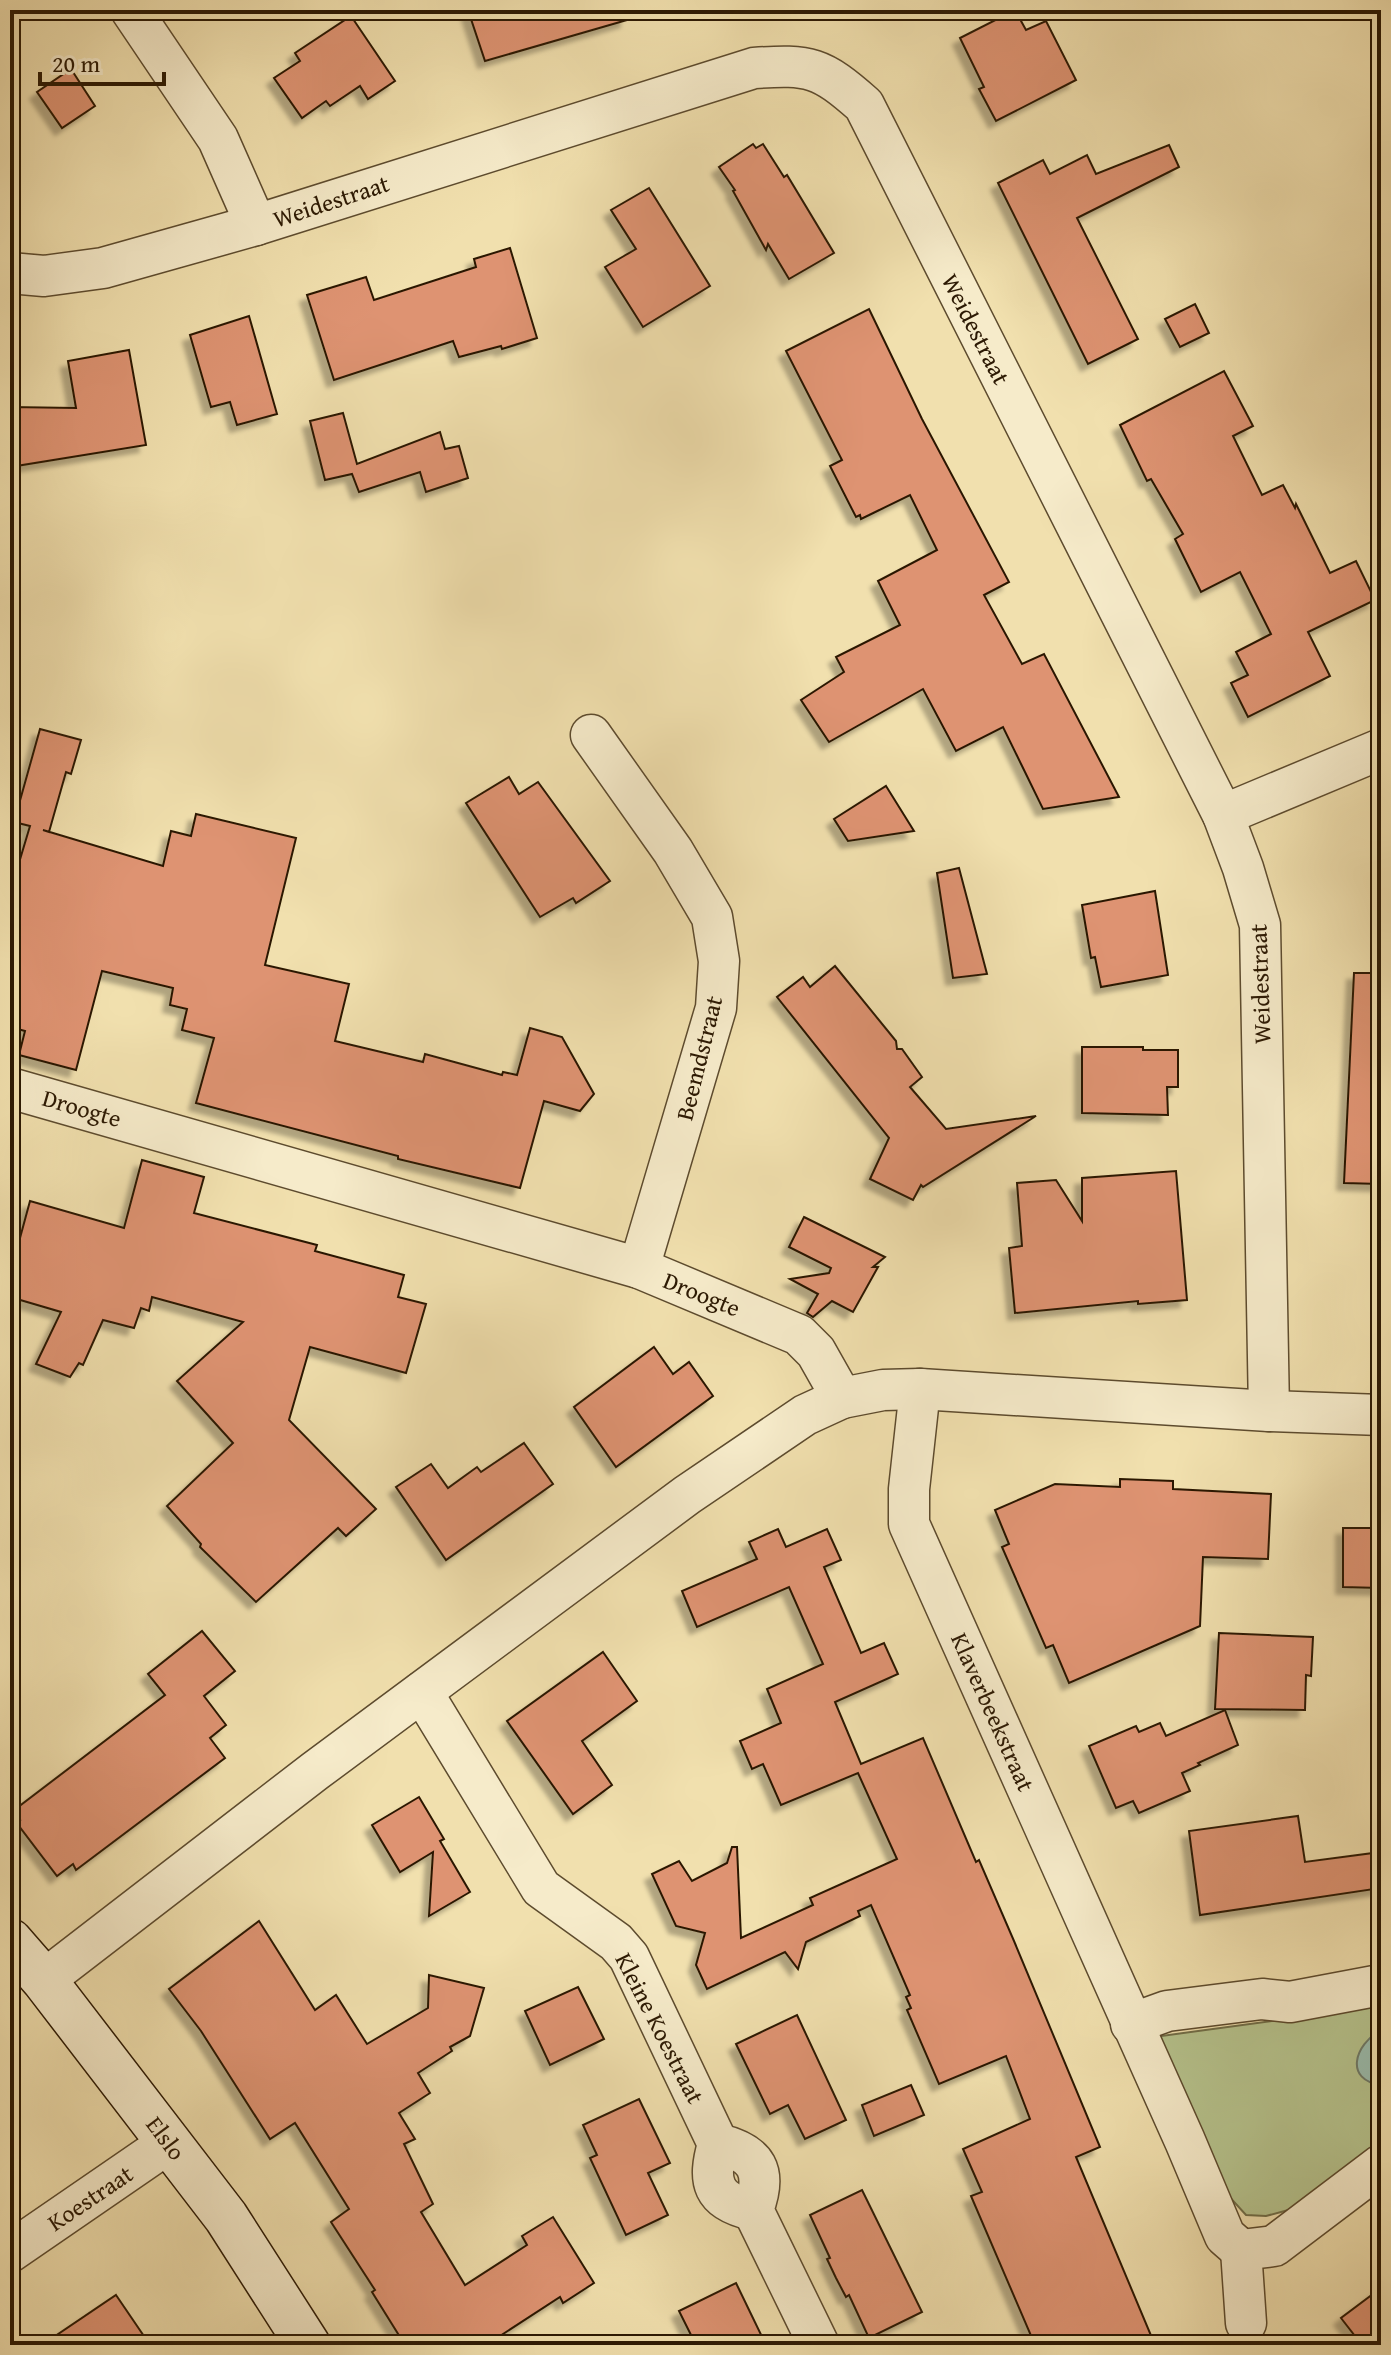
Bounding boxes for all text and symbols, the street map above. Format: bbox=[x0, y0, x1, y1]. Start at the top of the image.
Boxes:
scale bar bbox=[40, 36, 164, 86]
text: 20 m bbox=[52, 46, 100, 81]
street label: Weidestraat bbox=[268, 166, 394, 236]
street label: Weidestraat bbox=[933, 267, 1019, 391]
street label: Weidestraat bbox=[1240, 923, 1280, 1045]
street label: Beemdstraat bbox=[667, 991, 732, 1124]
street label: Droogte bbox=[39, 1080, 125, 1136]
street label: Droogte bbox=[658, 1263, 746, 1325]
street label: Klaverbeekstraat bbox=[942, 1627, 1044, 1797]
street label: Kleine Koestraat bbox=[607, 1946, 713, 2110]
street label: Elslo bbox=[138, 2109, 194, 2167]
street label: Koestraat bbox=[40, 2156, 140, 2239]

